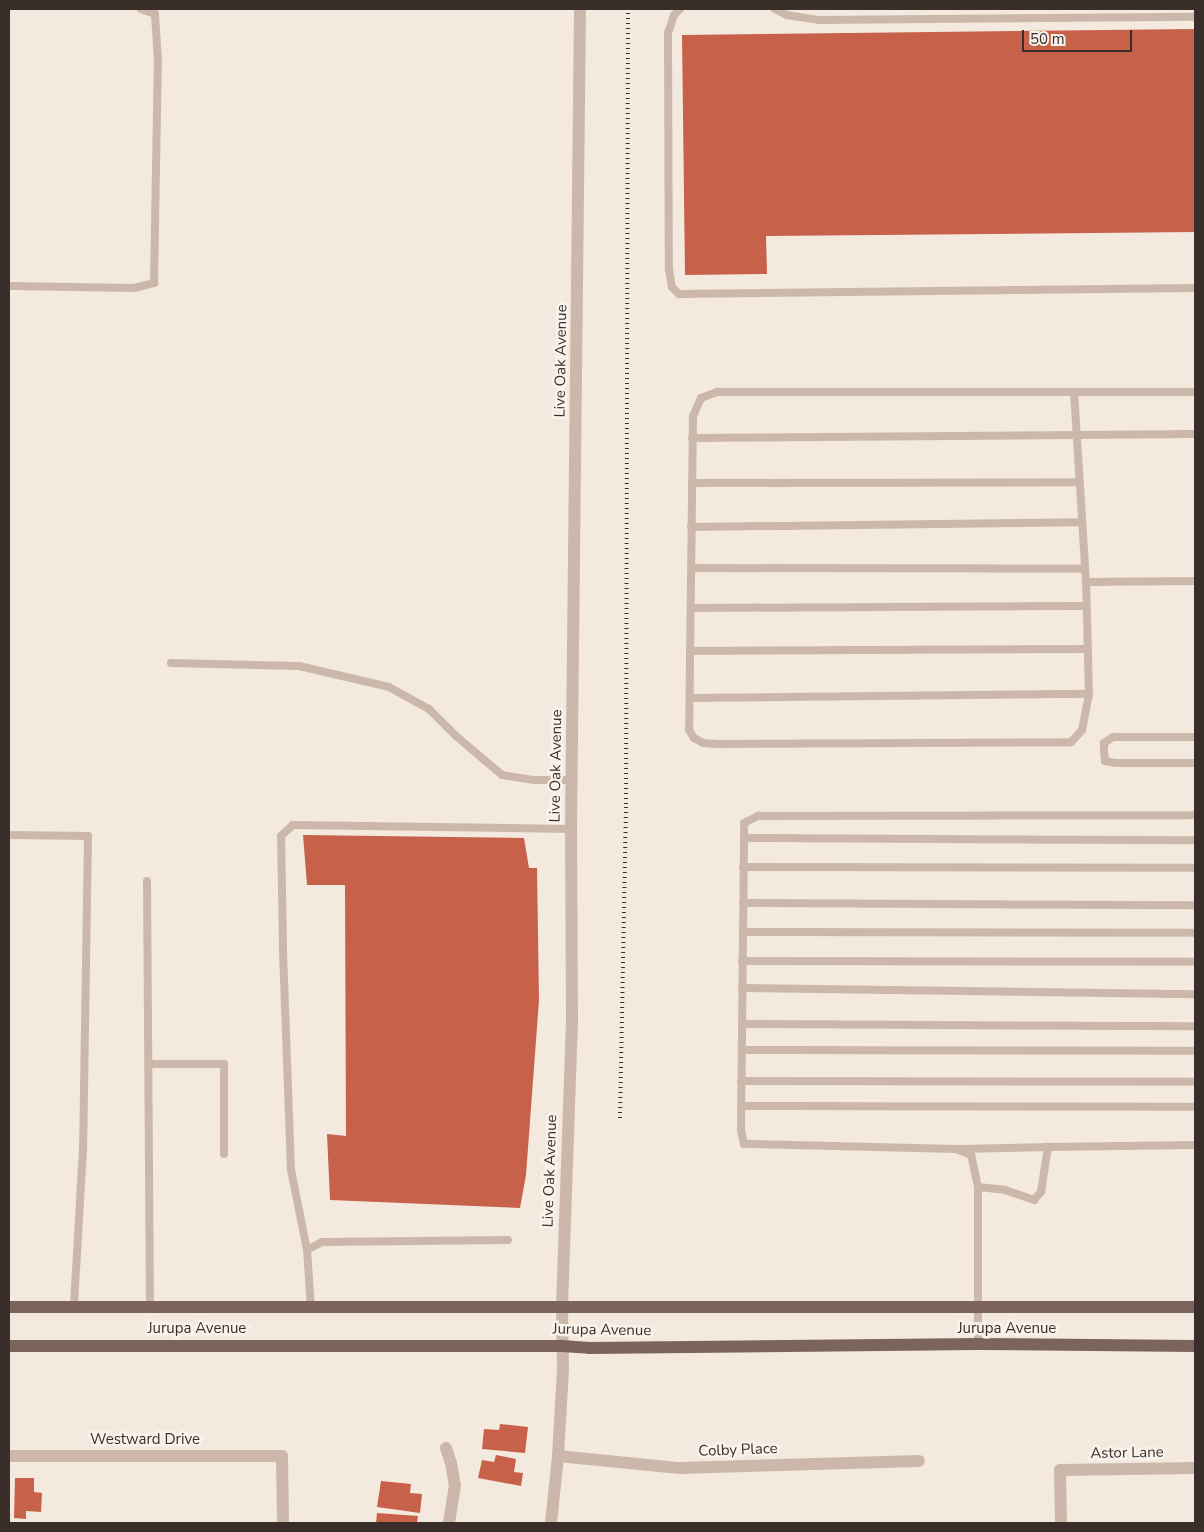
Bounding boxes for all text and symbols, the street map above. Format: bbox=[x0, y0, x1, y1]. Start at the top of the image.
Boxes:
scale bar bbox=[1024, 20, 1134, 52]
text: 50 m bbox=[1030, 29, 1065, 49]
street label: Live Oak Avenue bbox=[551, 304, 571, 418]
street label: Live Oak Avenue bbox=[546, 709, 566, 823]
street label: Live Oak Avenue bbox=[539, 1114, 561, 1228]
street label: Jurupa Avenue bbox=[148, 1320, 246, 1338]
street label: Jurupa Avenue bbox=[553, 1320, 651, 1340]
street label: Jurupa Avenue bbox=[958, 1320, 1056, 1338]
street label: Westward Drive bbox=[90, 1431, 200, 1449]
street label: Colby Place bbox=[698, 1440, 778, 1460]
street label: Astor Lane bbox=[1090, 1443, 1164, 1463]

